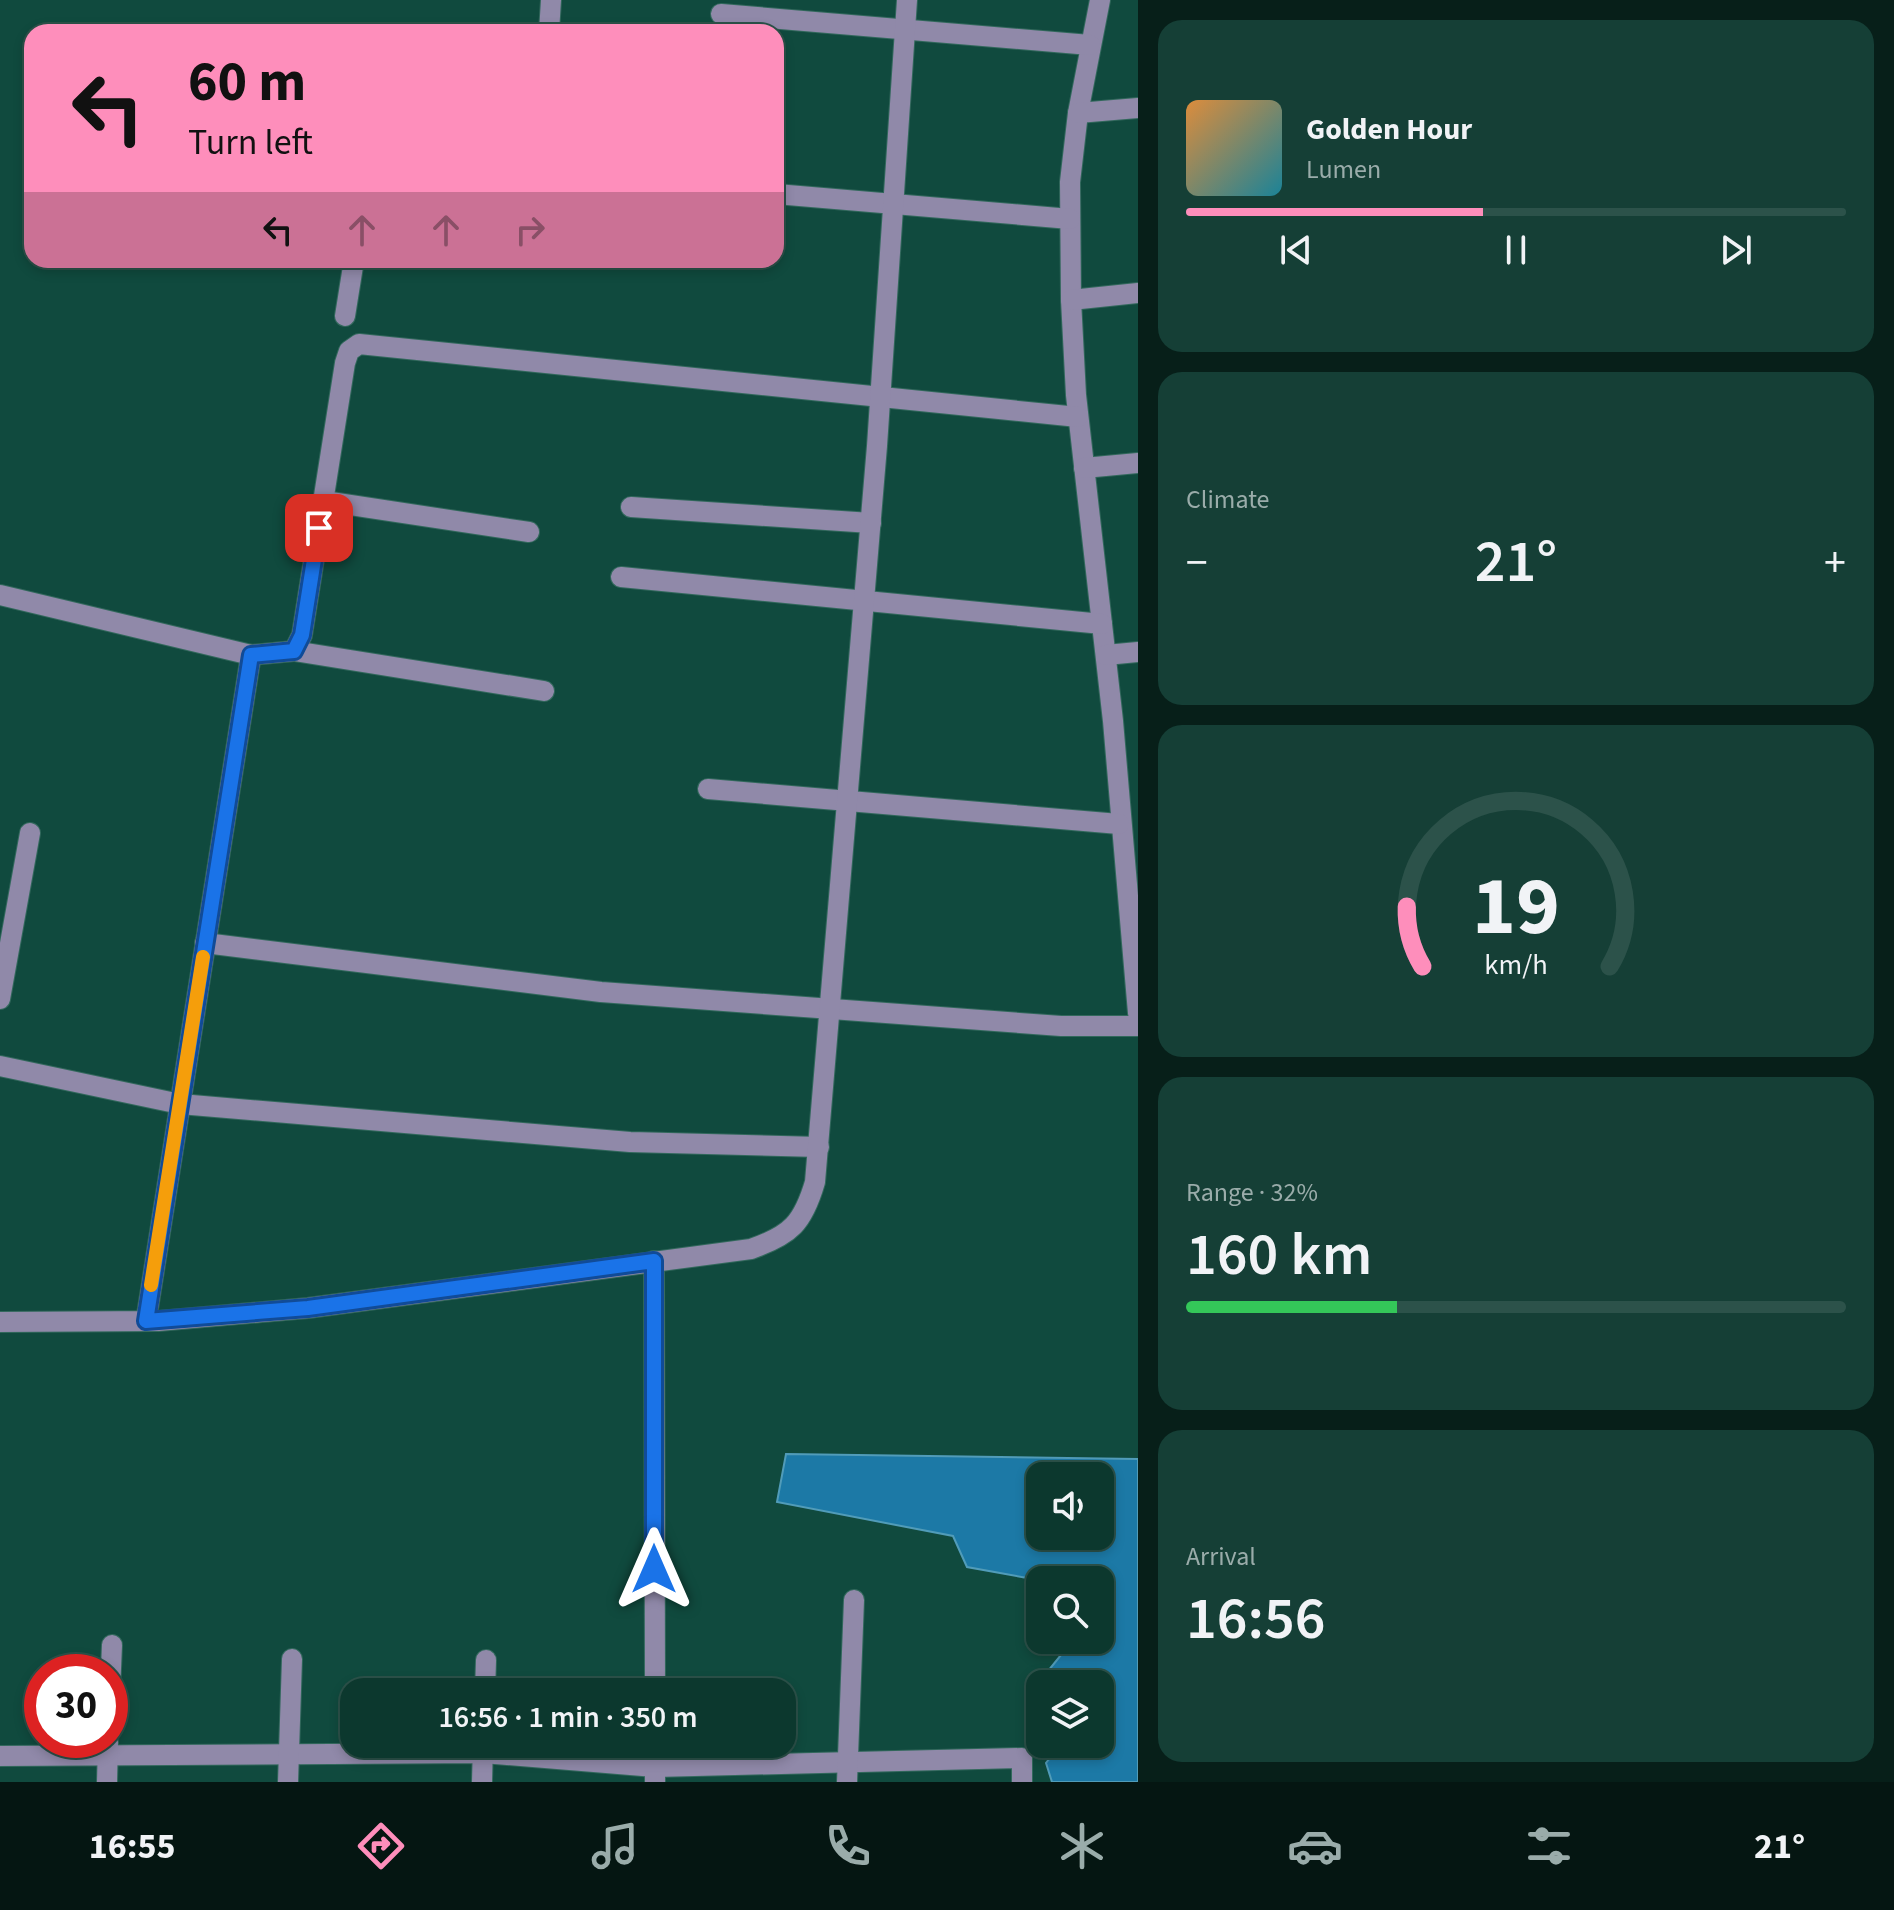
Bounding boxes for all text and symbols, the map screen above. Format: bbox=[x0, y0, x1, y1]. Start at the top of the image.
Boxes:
text: 60 m bbox=[188, 43, 306, 122]
icon: left bbox=[56, 56, 160, 160]
text: Golden Hour bbox=[1306, 108, 1472, 151]
text: Turn left bbox=[188, 117, 313, 168]
text: Lumen bbox=[1306, 151, 1381, 188]
icon: left bbox=[256, 208, 300, 252]
icon: ahead bbox=[340, 208, 384, 252]
icon: ahead bbox=[424, 208, 468, 252]
icon: right bbox=[508, 208, 552, 252]
icon: previous bbox=[1274, 228, 1318, 272]
icon: pause bbox=[1494, 228, 1538, 272]
icon: next bbox=[1714, 228, 1758, 272]
text: Climate bbox=[1186, 481, 1270, 518]
pin bbox=[285, 494, 353, 562]
icon: arrive bbox=[297, 506, 341, 550]
text: 21° bbox=[1475, 520, 1557, 605]
text: − bbox=[1186, 532, 1208, 595]
text: + bbox=[1824, 532, 1846, 595]
text: 19 bbox=[1472, 848, 1560, 966]
text: km/h bbox=[1484, 945, 1548, 985]
text: Range · 32% bbox=[1186, 1174, 1318, 1211]
text: 160 km bbox=[1186, 1213, 1372, 1298]
map controls bbox=[1026, 1462, 1114, 1758]
button: sound bbox=[1026, 1462, 1114, 1550]
position arrow bbox=[612, 1527, 696, 1611]
text: Arrival bbox=[1186, 1538, 1256, 1575]
button: search bbox=[1026, 1566, 1114, 1654]
text: 16:56 bbox=[1186, 1577, 1326, 1662]
speed limit sign: 30 bbox=[24, 1654, 128, 1758]
button: layers bbox=[1026, 1670, 1114, 1758]
text: 16:56 · 1 min · 350 m bbox=[438, 1696, 698, 1739]
icon: directions bbox=[353, 1818, 409, 1874]
icon: music bbox=[587, 1818, 643, 1874]
icon: phone bbox=[820, 1818, 876, 1874]
icon: climate bbox=[1054, 1818, 1110, 1874]
icon: car bbox=[1287, 1818, 1343, 1874]
icon: filters bbox=[1521, 1818, 1577, 1874]
text: 16:55 bbox=[89, 1821, 176, 1872]
text: 21° bbox=[1754, 1821, 1805, 1872]

